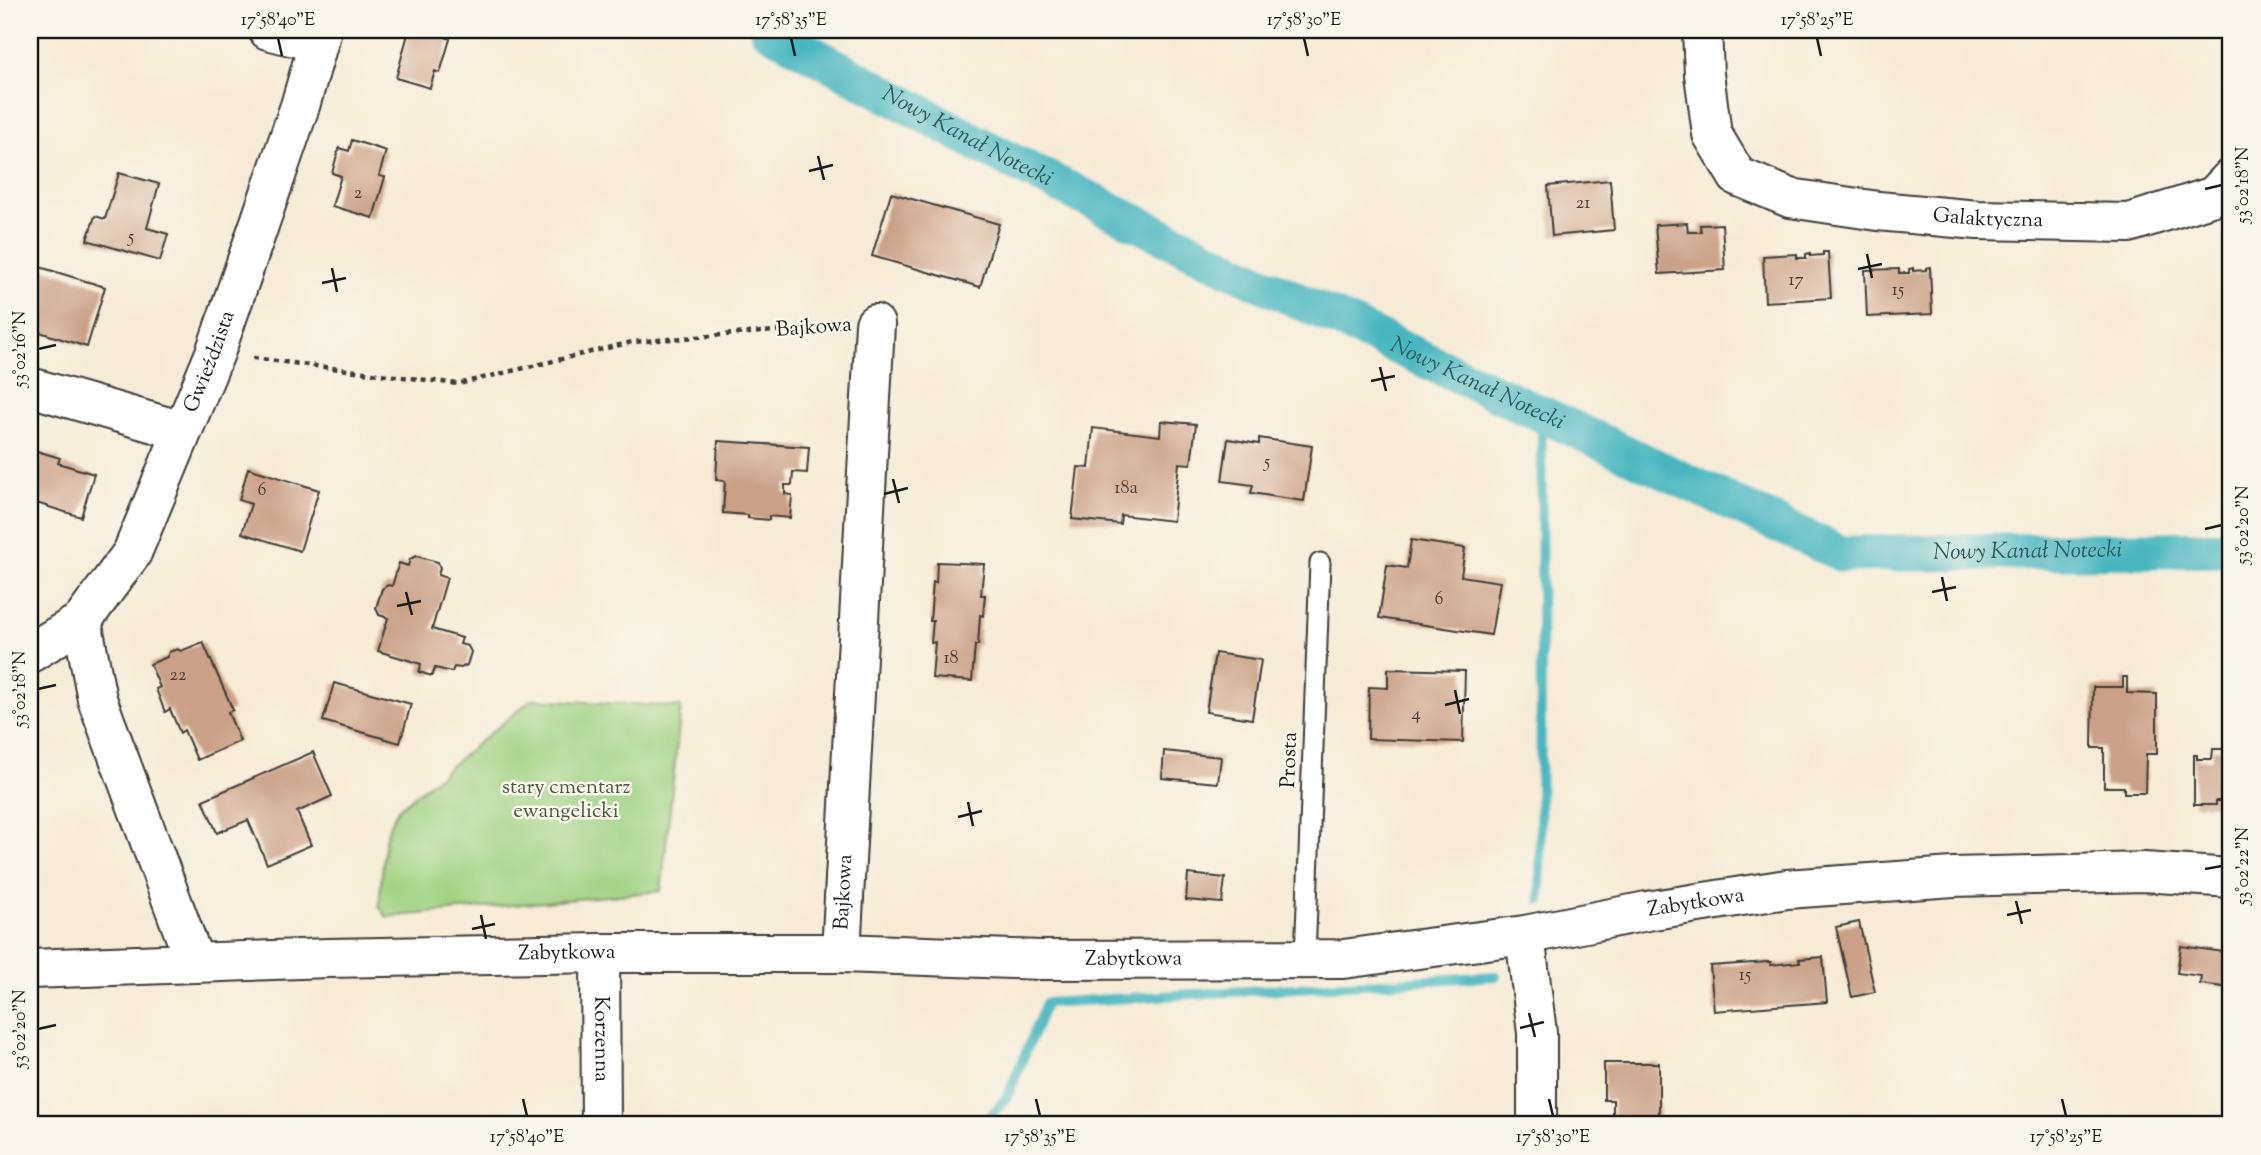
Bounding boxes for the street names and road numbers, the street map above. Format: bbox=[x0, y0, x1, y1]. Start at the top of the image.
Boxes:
street label: Galaktyczna bbox=[1931, 201, 2044, 236]
street label: Gwieździsta bbox=[177, 306, 244, 418]
street label: Bajkowa bbox=[775, 310, 853, 346]
street label: Prosta bbox=[1274, 731, 1306, 789]
street label: Bajkowa bbox=[827, 853, 861, 931]
street label: Zabytkowa bbox=[1646, 881, 1747, 926]
street label: Zabytkowa bbox=[518, 938, 616, 970]
street label: Zabytkowa bbox=[1085, 945, 1183, 975]
street label: Korzenna bbox=[585, 996, 616, 1082]

